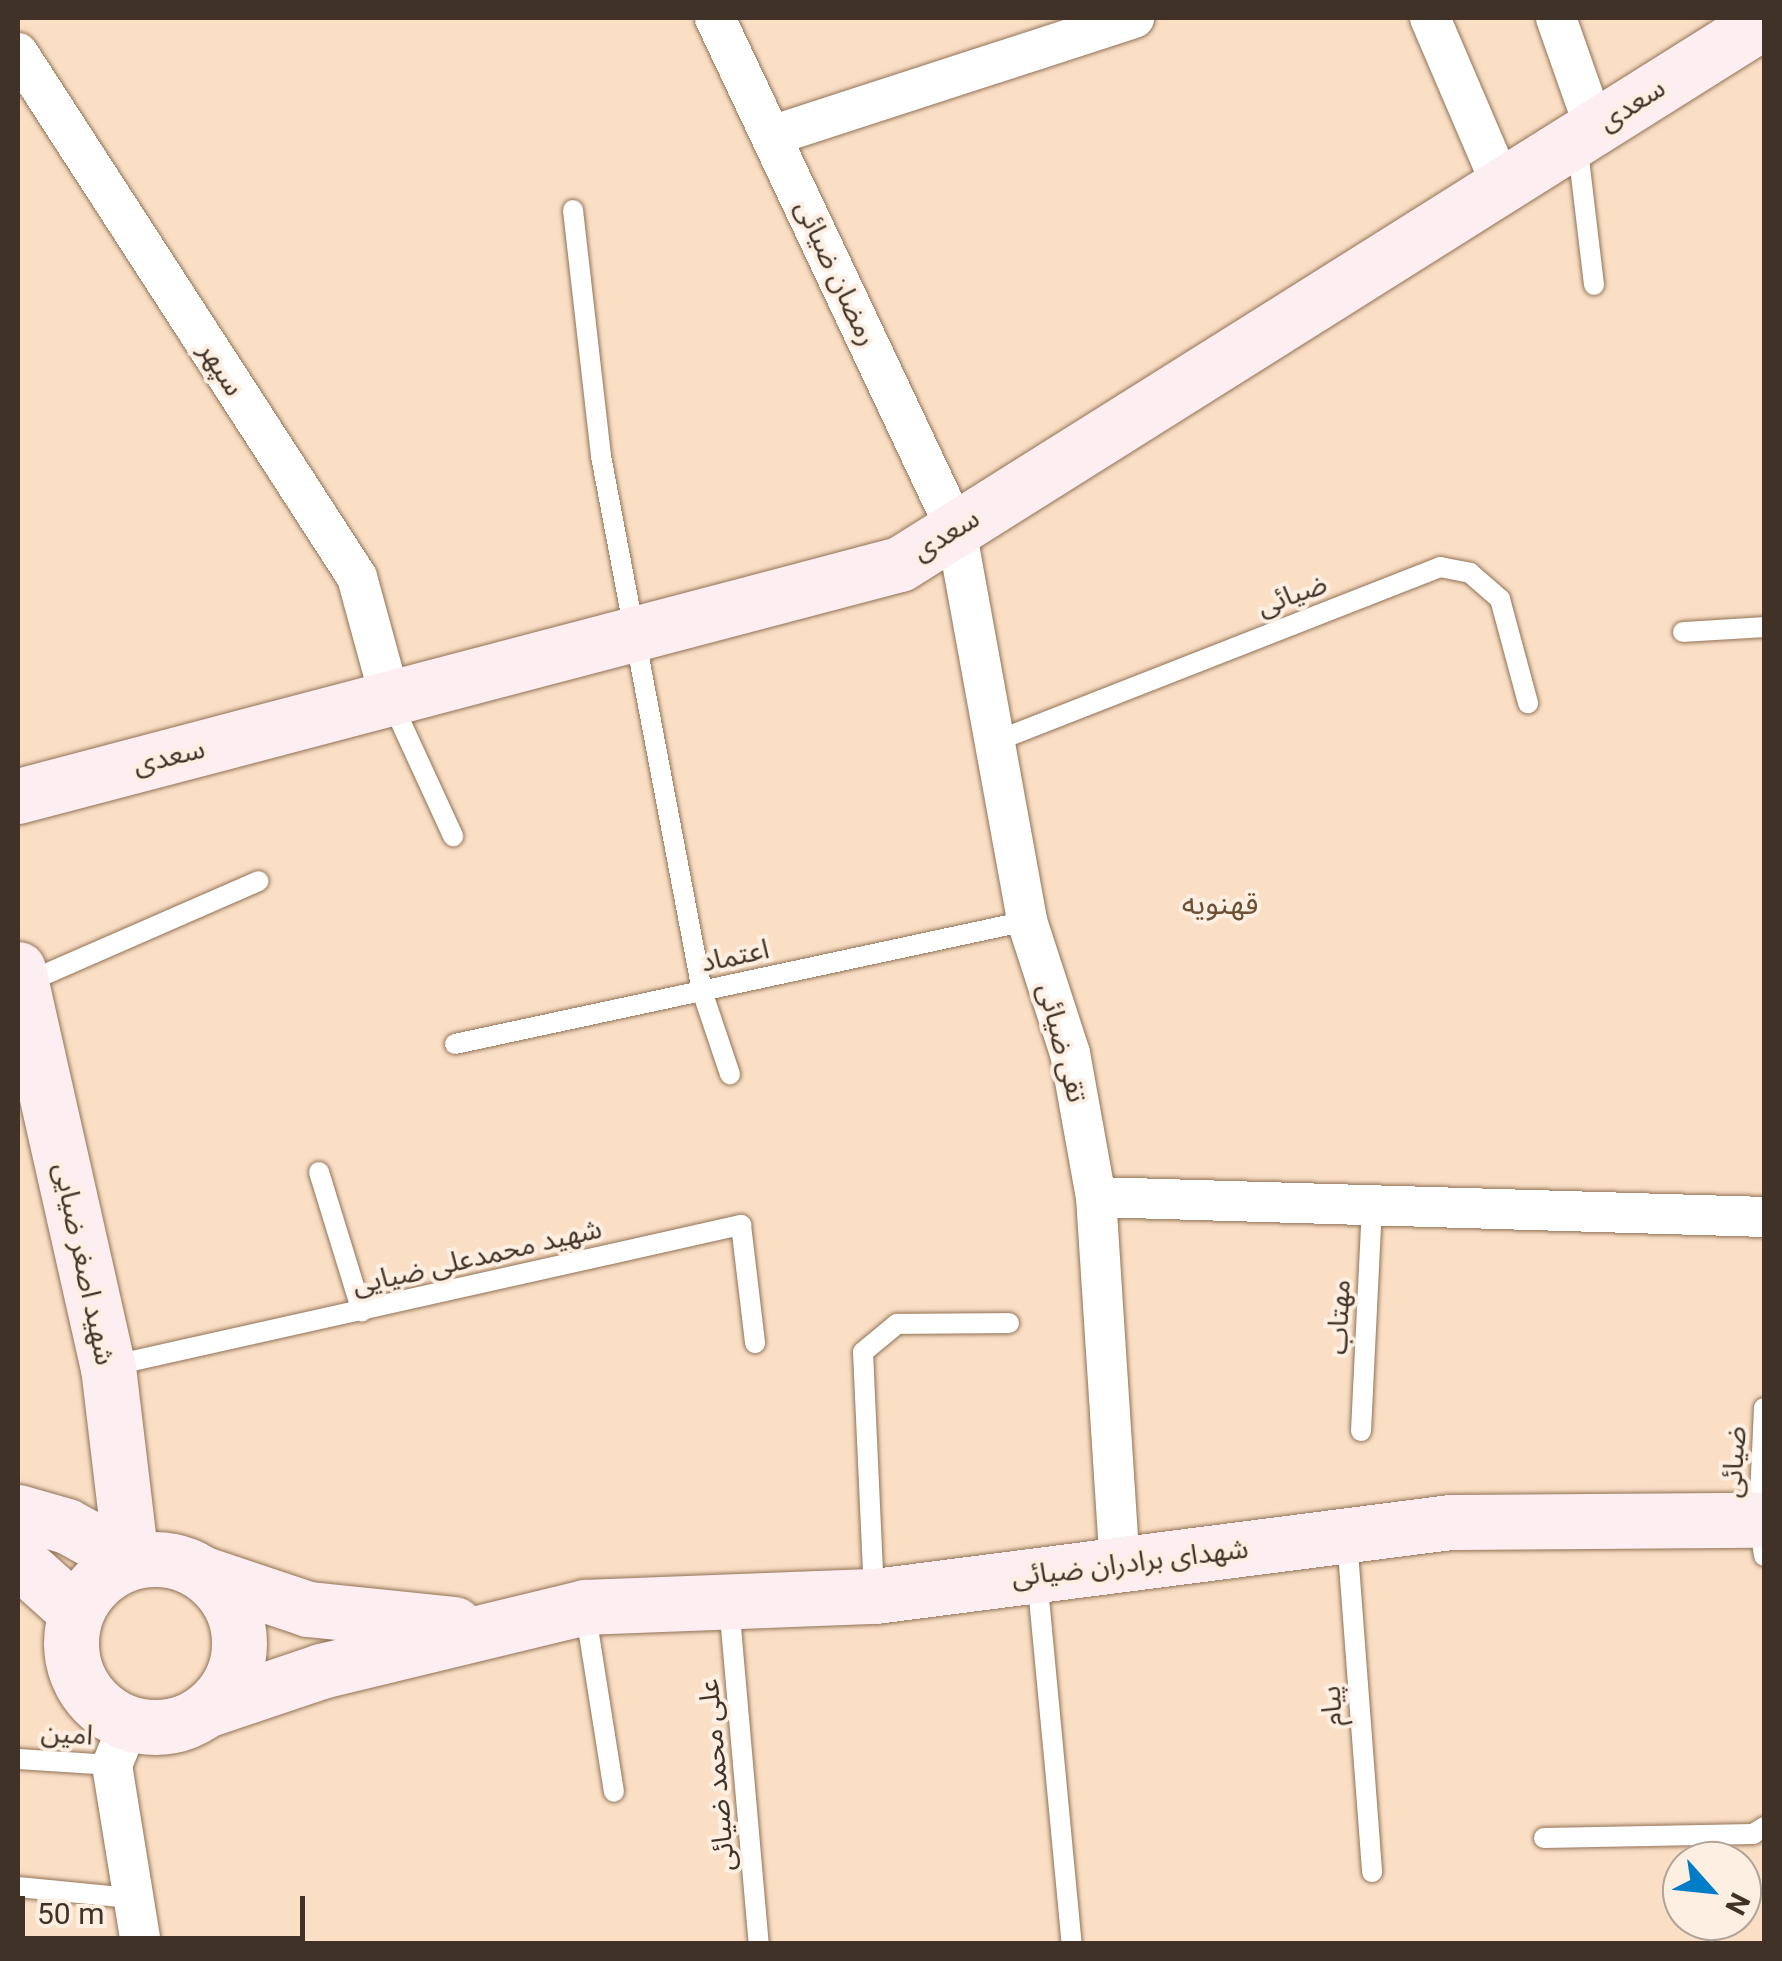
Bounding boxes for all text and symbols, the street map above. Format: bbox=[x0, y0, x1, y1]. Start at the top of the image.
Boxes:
street label: سعدی bbox=[1592, 71, 1672, 139]
street label: رمضان ضیائی bbox=[788, 195, 884, 351]
street label: سپهر bbox=[191, 336, 251, 402]
street label: سعدی bbox=[906, 501, 986, 569]
street label: ضیائی bbox=[1252, 566, 1332, 624]
street label: سعدی bbox=[130, 732, 208, 782]
district label: قهنویه bbox=[1182, 886, 1258, 922]
street label: اعتماد bbox=[698, 932, 772, 980]
street label: تقی ضیائی bbox=[1030, 980, 1094, 1106]
street label: شهید اصغر ضیایی bbox=[46, 1160, 122, 1368]
street label: شهید محمدعلی ضیایی bbox=[349, 1212, 605, 1302]
street label: مهتاب bbox=[1320, 1279, 1358, 1355]
street label: ضیائی bbox=[1715, 1425, 1753, 1499]
street label: شهدای برادران ضیائی bbox=[1010, 1532, 1250, 1594]
street label: علی محمد ضیائی bbox=[692, 1678, 742, 1872]
street label: پیام bbox=[1314, 1685, 1350, 1727]
street label: امین bbox=[40, 1715, 94, 1753]
north arrow bbox=[1662, 1841, 1762, 1941]
scale bar bbox=[25, 1876, 310, 1938]
text: N bbox=[1718, 1888, 1757, 1920]
text: 50 m bbox=[37, 1896, 104, 1931]

